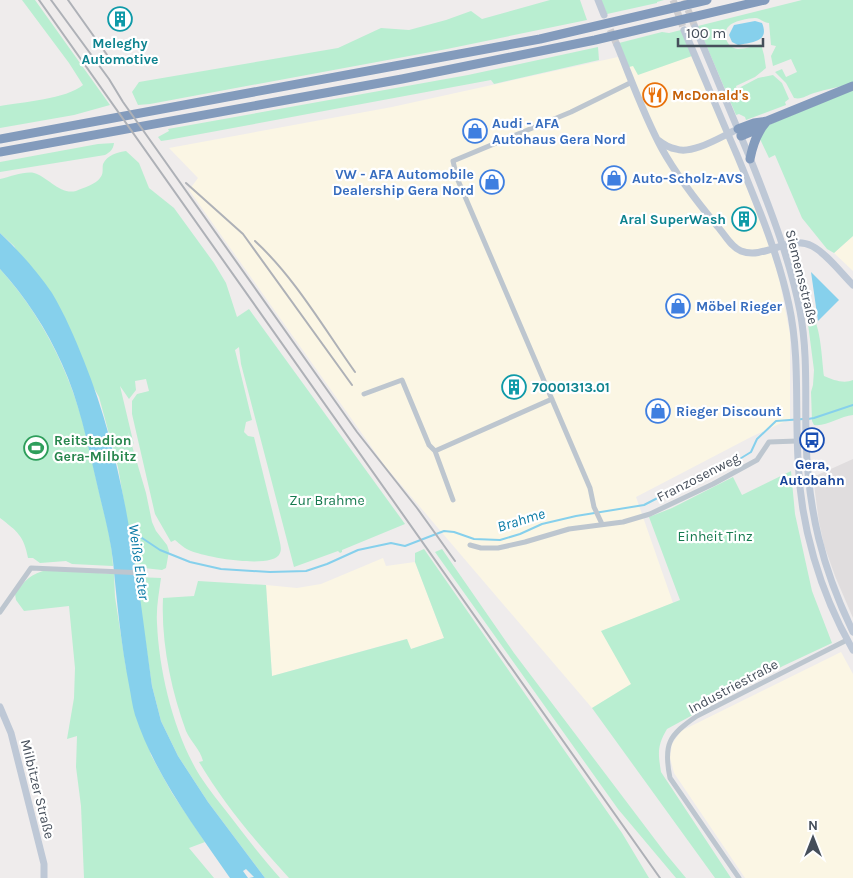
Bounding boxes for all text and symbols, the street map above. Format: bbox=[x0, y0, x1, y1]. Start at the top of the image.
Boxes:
building icon: Meleghy Automotive bbox=[107, 6, 133, 32]
scale bar bbox=[678, 15, 763, 47]
text: 100 m bbox=[686, 24, 726, 42]
place label: Meleghy Automotive bbox=[82, 35, 159, 68]
restaurant icon: McDonald's bbox=[642, 82, 668, 108]
place label: McDonald's bbox=[672, 87, 749, 104]
place label: Audi - AFA Autohaus Gera Nord bbox=[492, 115, 626, 148]
shop icon: Audi - AFA Autohaus Gera Nord bbox=[462, 118, 488, 144]
shop icon: Auto-Scholz-AVS bbox=[601, 165, 627, 191]
place label: VW - AFA Automobile Dealership Gera Nord bbox=[333, 166, 474, 199]
shop icon: VW - AFA Automobile Dealership Gera Nord bbox=[479, 169, 505, 195]
place label: Auto-Scholz-AVS bbox=[632, 170, 743, 187]
building icon: Aral SuperWash bbox=[731, 206, 757, 232]
place label: Aral SuperWash bbox=[620, 211, 726, 228]
street label: Siemensstraße bbox=[782, 228, 822, 326]
shop icon: Möbel Rieger bbox=[665, 293, 691, 319]
place label: Möbel Rieger bbox=[696, 298, 783, 315]
building icon: 70001313.01 bbox=[501, 374, 527, 400]
place label: 70001313.01 bbox=[532, 379, 610, 396]
shop icon: Rieger Discount bbox=[645, 398, 671, 424]
place label: Rieger Discount bbox=[676, 403, 782, 420]
bus stop icon: Gera, Autobahn bbox=[799, 427, 825, 453]
place label: Reitstadion Gera-Milbitz bbox=[54, 432, 137, 465]
sports icon: Reitstadion Gera-Milbitz bbox=[23, 435, 49, 461]
street label: Franzosenweg bbox=[654, 449, 743, 506]
place label: Gera, Autobahn bbox=[779, 456, 845, 489]
park label: Zur Brahme bbox=[289, 492, 365, 509]
water label: Brahme bbox=[495, 504, 547, 536]
water label: Weiße Elster bbox=[125, 523, 153, 602]
park label: Einheit Tinz bbox=[677, 528, 753, 545]
street label: Industriestraße bbox=[685, 656, 781, 717]
street label: Milbitzer Straße bbox=[17, 737, 58, 841]
north arrow bbox=[788, 813, 838, 863]
text: N bbox=[808, 817, 818, 834]

